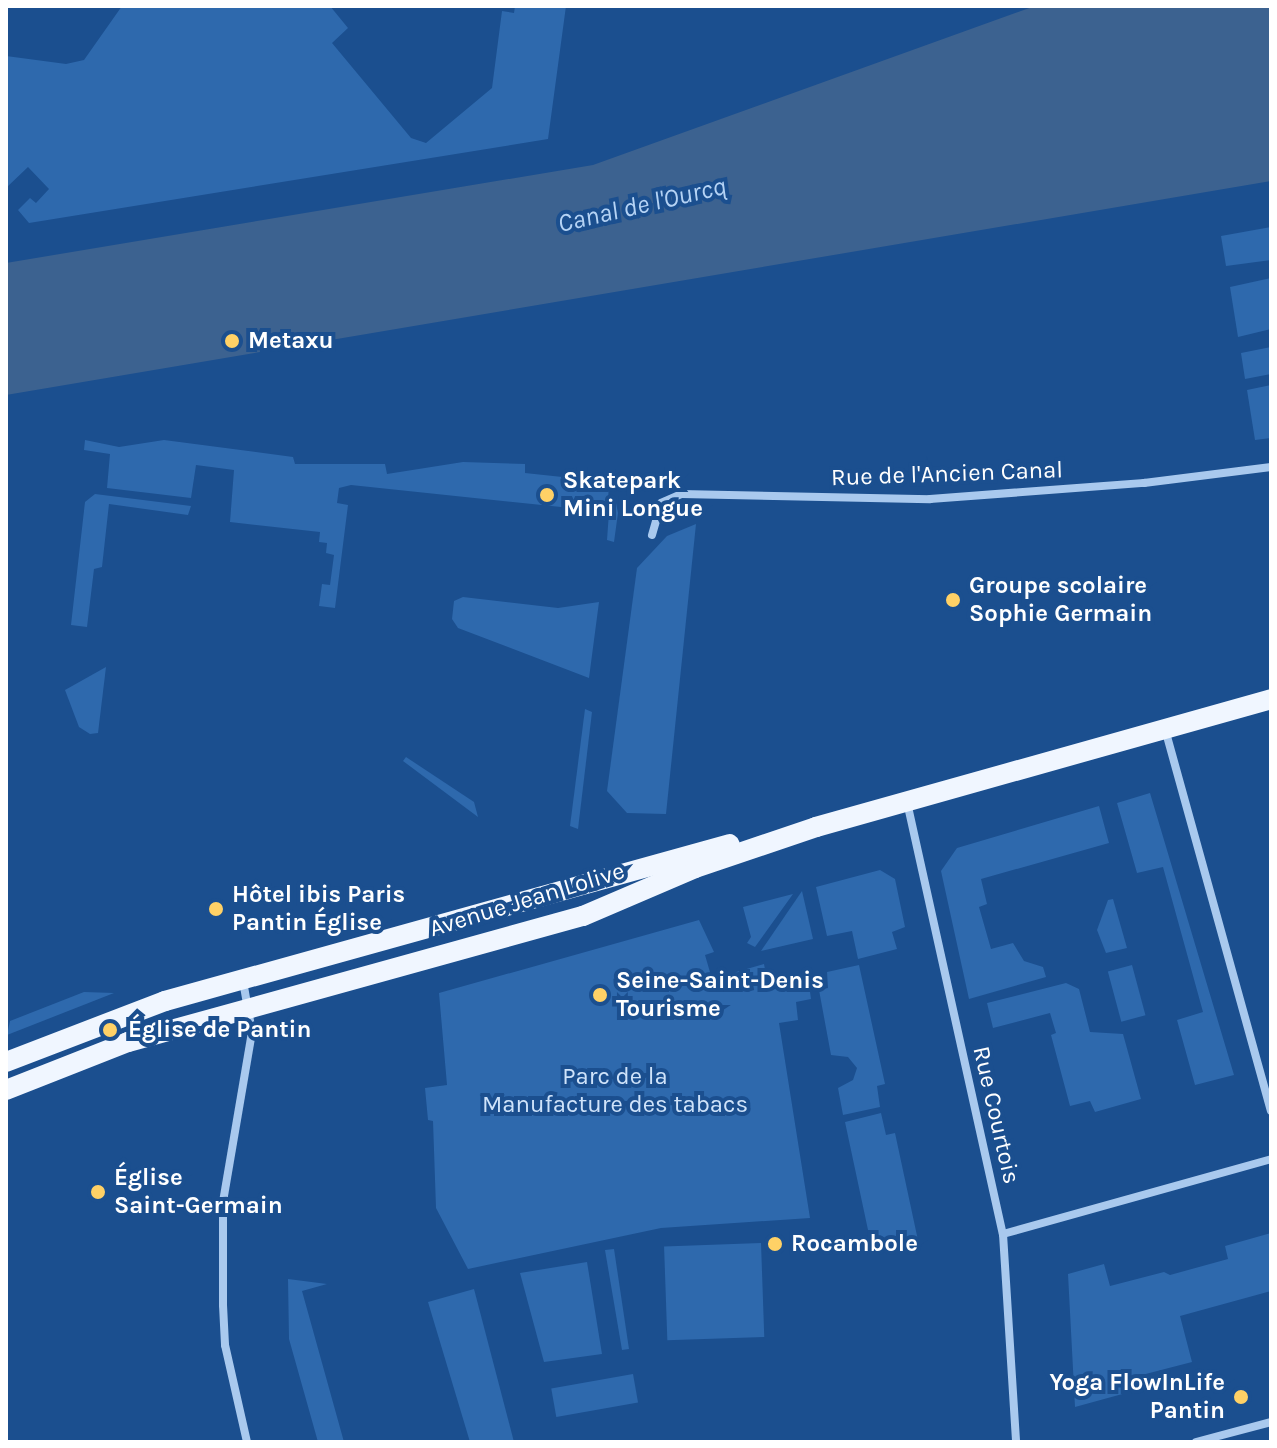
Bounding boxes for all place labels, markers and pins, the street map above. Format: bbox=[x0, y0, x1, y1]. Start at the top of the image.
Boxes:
place label: Metaxu bbox=[248, 327, 334, 355]
marker: Metaxu bbox=[223, 332, 241, 350]
place label: Skatepark Mini Longue bbox=[563, 467, 703, 523]
marker: Skatepark Mini Longue bbox=[538, 486, 556, 504]
place label: Groupe scolaire Sophie Germain bbox=[969, 572, 1152, 628]
marker: Groupe scolaire Sophie Germain bbox=[944, 591, 962, 609]
place label: Hôtel ibis Paris Pantin Église bbox=[232, 881, 405, 937]
marker: Hôtel ibis Paris Pantin Église bbox=[207, 900, 225, 918]
place label: Seine-Saint-Denis Tourisme bbox=[616, 967, 824, 1023]
marker: Seine-Saint-Denis Tourisme bbox=[591, 986, 609, 1004]
place label: Église de Pantin bbox=[128, 1016, 311, 1044]
marker: Église de Pantin bbox=[99, 1019, 121, 1041]
place label: Église Saint-Germain bbox=[114, 1164, 283, 1220]
marker: Église Saint-Germain bbox=[89, 1183, 107, 1201]
place label: Rocambole bbox=[791, 1230, 918, 1258]
marker: Rocambole bbox=[766, 1235, 784, 1253]
place label: Yoga FlowInLife Pantin bbox=[1049, 1369, 1225, 1425]
marker: Yoga FlowInLife Pantin bbox=[1232, 1388, 1250, 1406]

